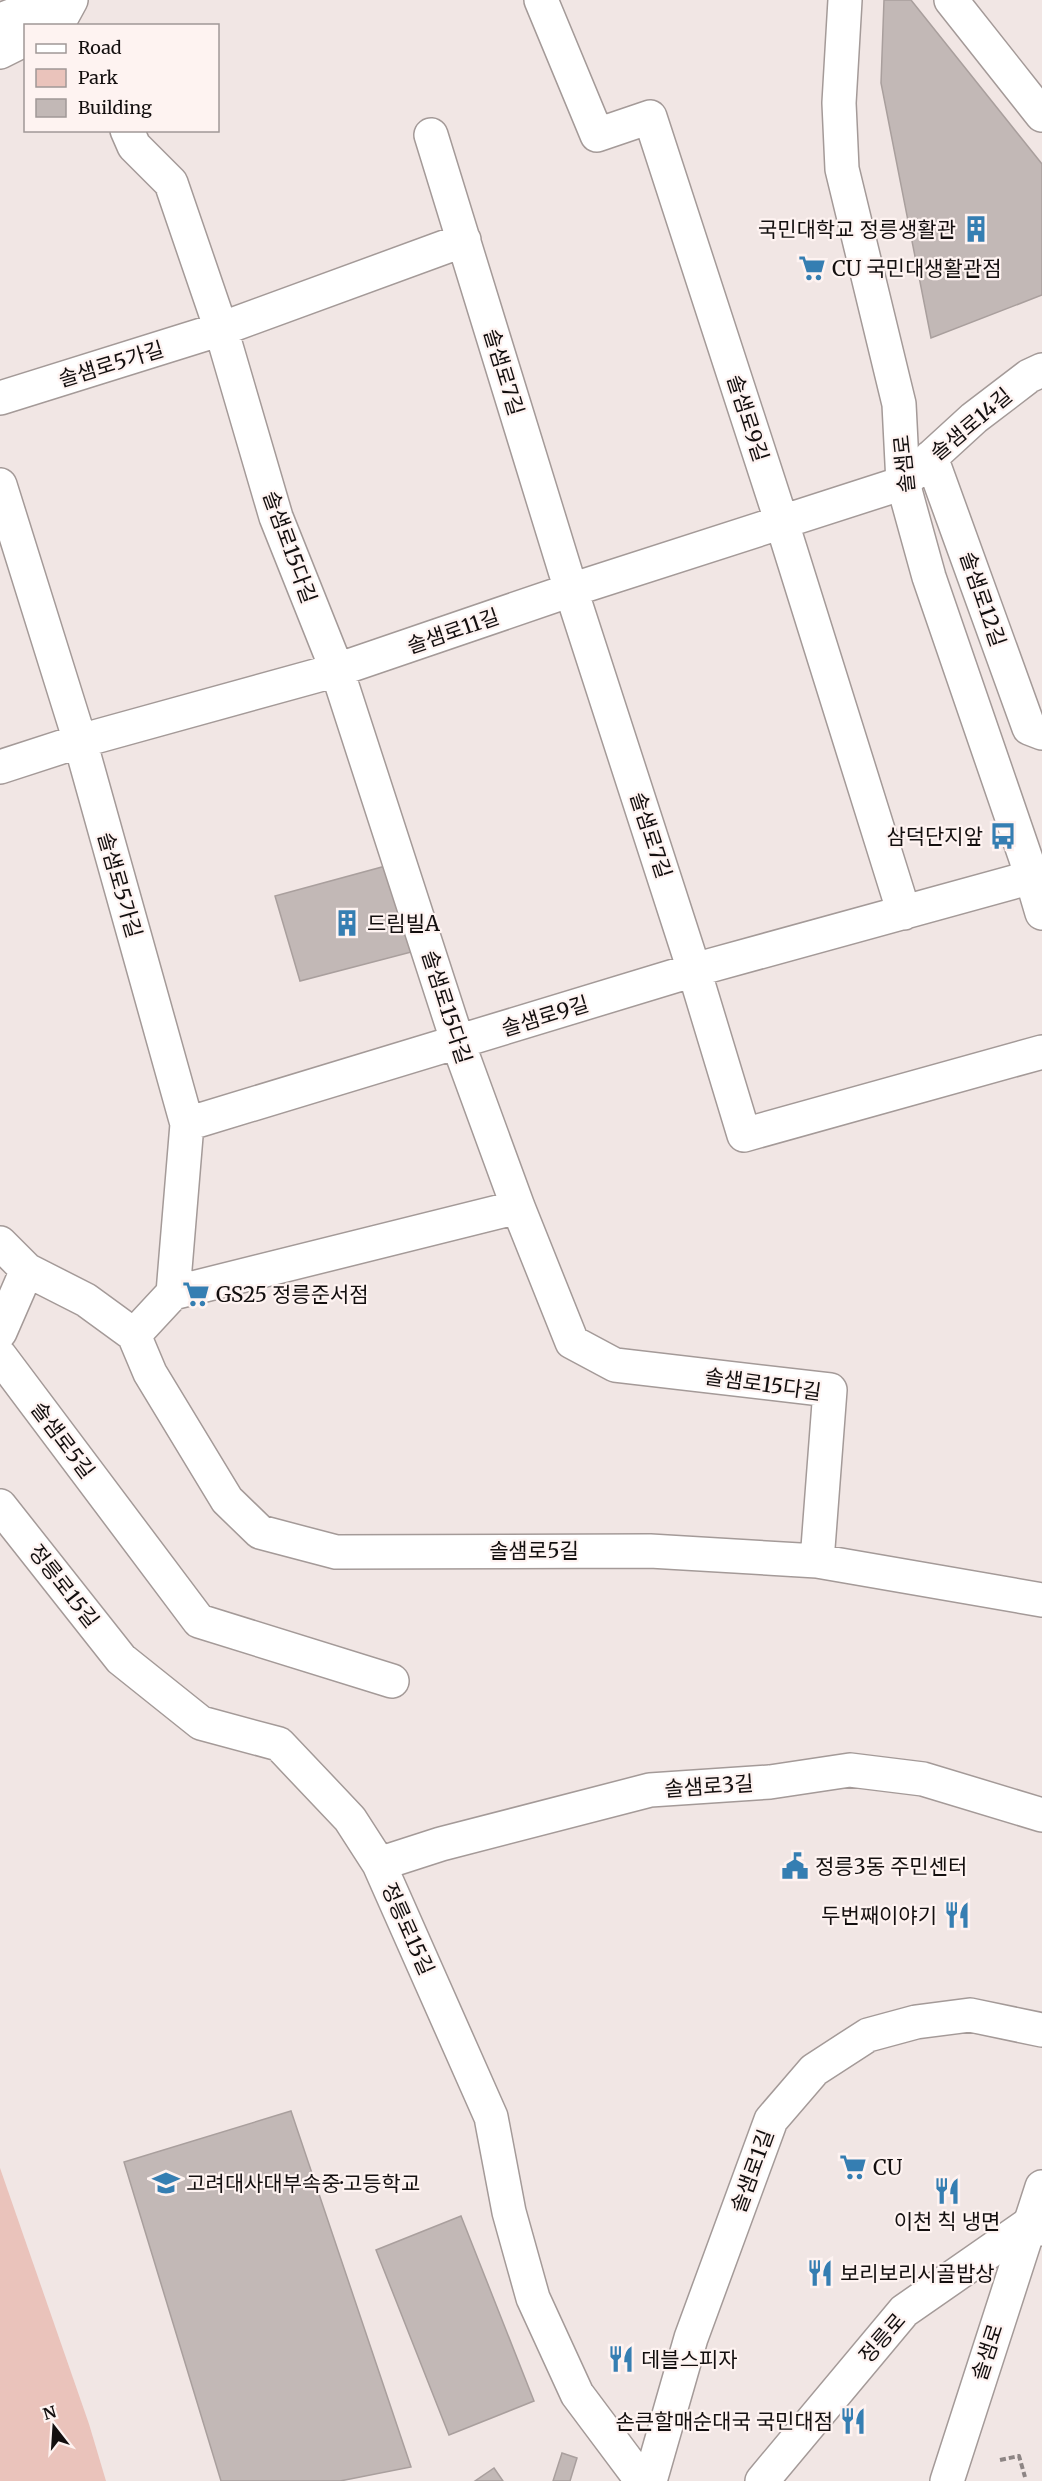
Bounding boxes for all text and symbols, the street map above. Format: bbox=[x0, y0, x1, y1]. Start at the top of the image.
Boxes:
legend bbox=[24, 24, 219, 132]
text: Road bbox=[78, 36, 122, 59]
text: Park bbox=[78, 66, 119, 89]
text: Building bbox=[78, 96, 152, 119]
building icon: 국민대학교 정릉생활관 bbox=[961, 214, 991, 244]
place label: 국민대학교 정릉생활관 bbox=[758, 216, 956, 243]
supermarket icon: CU 국민대생활관점 bbox=[797, 253, 827, 283]
place label: CU 국민대생활관점 bbox=[832, 255, 1002, 282]
street label: 솔샘로7길 bbox=[478, 325, 530, 419]
street label: 솔샘로5가길 bbox=[55, 335, 167, 393]
street label: 솔샘로9길 bbox=[721, 371, 775, 465]
street label: 솔샘로14길 bbox=[925, 382, 1017, 466]
street label: 솔샘로 bbox=[888, 434, 920, 494]
street label: 솔샘로15다길 bbox=[257, 487, 323, 607]
street label: 솔샘로12길 bbox=[954, 548, 1012, 650]
street label: 솔샘로11길 bbox=[403, 603, 503, 659]
street label: 솔샘로7길 bbox=[624, 788, 678, 882]
bus stop icon: 삼덕단지앞 bbox=[988, 821, 1018, 851]
place label: 삼덕단지앞 bbox=[886, 823, 983, 850]
street label: 솔샘로5가길 bbox=[92, 829, 148, 941]
building icon: 드림빌A bbox=[332, 908, 362, 938]
place label: 드림빌A bbox=[367, 910, 440, 937]
street label: 솔샘로15다길 bbox=[416, 947, 478, 1067]
street label: 솔샘로9길 bbox=[498, 990, 592, 1042]
supermarket icon: GS25 정릉준서점 bbox=[181, 1279, 211, 1309]
place label: GS25 정릉준서점 bbox=[216, 1281, 369, 1308]
street label: 솔샘로15다길 bbox=[703, 1362, 823, 1406]
street label: 솔샘로5길 bbox=[25, 1396, 101, 1484]
street label: 솔샘로5길 bbox=[489, 1537, 579, 1564]
street label: 정릉로15길 bbox=[23, 1539, 105, 1633]
street label: 솔샘로3길 bbox=[664, 1769, 754, 1803]
public building icon: 정릉3동 주민센터 bbox=[780, 1851, 810, 1881]
place label: 정릉3동 주민센터 bbox=[815, 1853, 967, 1880]
street label: 정릉로15길 bbox=[376, 1879, 440, 1979]
restaurant icon: 두번째이야기 bbox=[942, 1900, 972, 1930]
place label: 두번째이야기 bbox=[821, 1902, 937, 1929]
street label: 솔샘로1길 bbox=[724, 2126, 780, 2216]
supermarket icon: CU bbox=[838, 2152, 868, 2182]
place label: CU bbox=[873, 2154, 903, 2181]
school or university icon: 고려대사대부속중·고등학교 bbox=[151, 2168, 181, 2198]
place label: 고려대사대부속중·고등학교 bbox=[186, 2170, 420, 2197]
restaurant icon: 이천 칙 냉면 bbox=[932, 2176, 962, 2206]
place label: 이천 칙 냉면 bbox=[894, 2208, 1000, 2235]
restaurant icon: 보리보리시골밥상 bbox=[805, 2258, 835, 2288]
place label: 보리보리시골밥상 bbox=[840, 2260, 995, 2287]
street label: 정릉로 bbox=[853, 2307, 911, 2369]
street label: 솔샘로 bbox=[965, 2320, 1009, 2384]
restaurant icon: 데블스피자 bbox=[606, 2344, 636, 2374]
place label: 데블스피자 bbox=[641, 2346, 738, 2373]
north arrow bbox=[24, 2397, 84, 2457]
text: N bbox=[41, 2401, 59, 2424]
restaurant icon: 손큰할매순대국 국민대점 bbox=[838, 2406, 868, 2436]
place label: 손큰할매순대국 국민대점 bbox=[616, 2408, 833, 2435]

